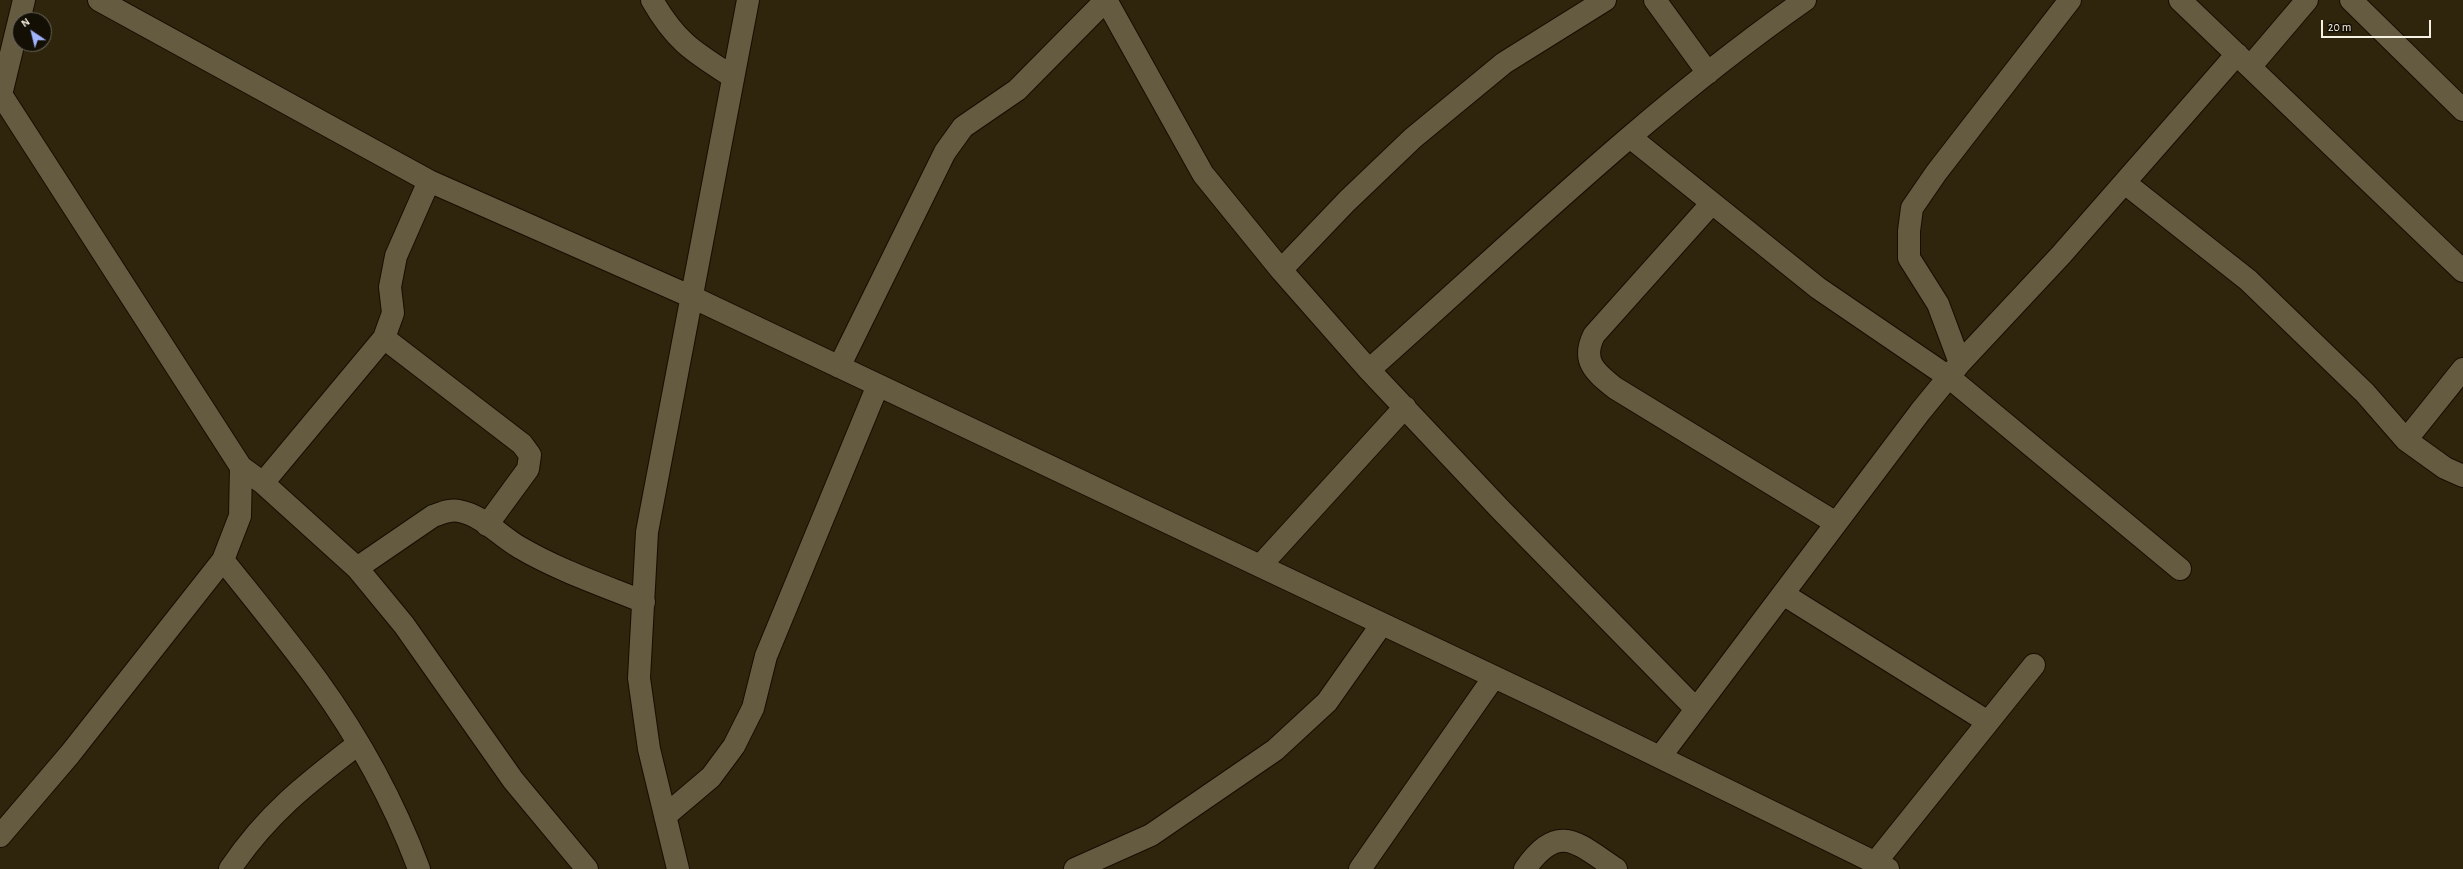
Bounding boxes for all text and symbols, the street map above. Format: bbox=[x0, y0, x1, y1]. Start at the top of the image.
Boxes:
north arrow bbox=[12, 12, 52, 52]
scale bar bbox=[2323, 12, 2433, 38]
text: N bbox=[19, 16, 32, 29]
text: 20 m bbox=[2328, 21, 2351, 33]

